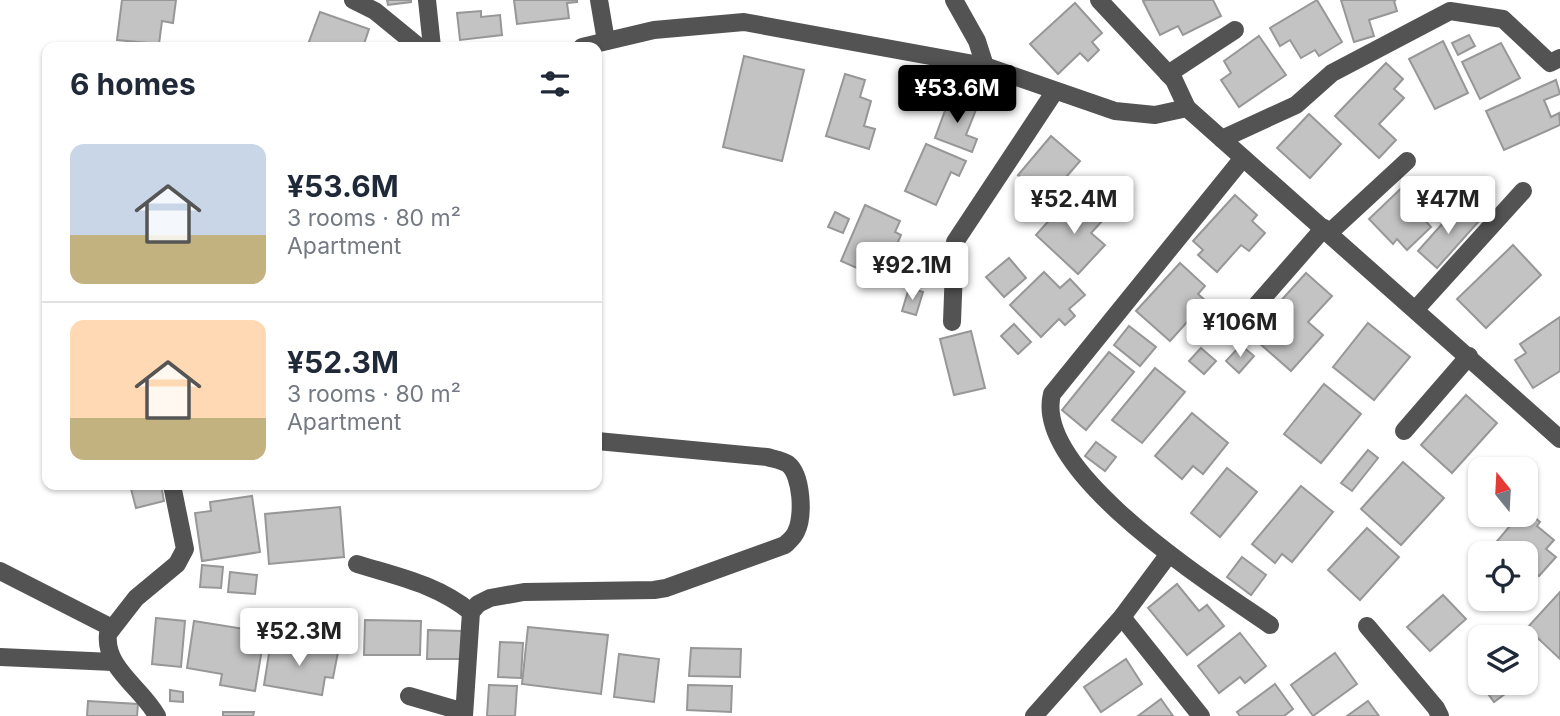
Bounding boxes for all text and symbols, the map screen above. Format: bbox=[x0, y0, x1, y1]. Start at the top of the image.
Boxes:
icon: filters bbox=[536, 65, 574, 103]
text: 6 homes bbox=[70, 66, 196, 102]
pin: ¥53.6M bbox=[900, 66, 1014, 125]
text: ¥53.6M bbox=[914, 74, 1000, 102]
text: ¥53.6M bbox=[287, 168, 399, 204]
icon: home bbox=[126, 172, 210, 256]
pin: ¥52.4M bbox=[1017, 176, 1131, 236]
pin: ¥47M bbox=[1407, 176, 1489, 236]
text: ¥52.4M bbox=[1031, 185, 1117, 213]
text: ¥47M bbox=[1416, 185, 1480, 213]
text: 3 rooms · 80 m² bbox=[287, 204, 461, 232]
text: Apartment bbox=[287, 232, 401, 260]
pin: ¥92.1M bbox=[855, 243, 969, 302]
text: ¥92.1M bbox=[872, 251, 952, 279]
pin: ¥106M bbox=[1191, 300, 1289, 359]
text: ¥106M bbox=[1203, 308, 1277, 336]
text: ¥52.3M bbox=[287, 344, 399, 380]
icon: home bbox=[126, 348, 210, 432]
text: 3 rooms · 80 m² bbox=[287, 380, 461, 408]
text: Apartment bbox=[287, 408, 401, 436]
north arrow bbox=[1468, 457, 1538, 527]
map controls bbox=[1468, 457, 1538, 695]
button: locate bbox=[1468, 541, 1538, 611]
pin: ¥52.3M bbox=[242, 608, 356, 668]
text: ¥52.3M bbox=[256, 617, 342, 645]
button: layers bbox=[1468, 625, 1538, 695]

